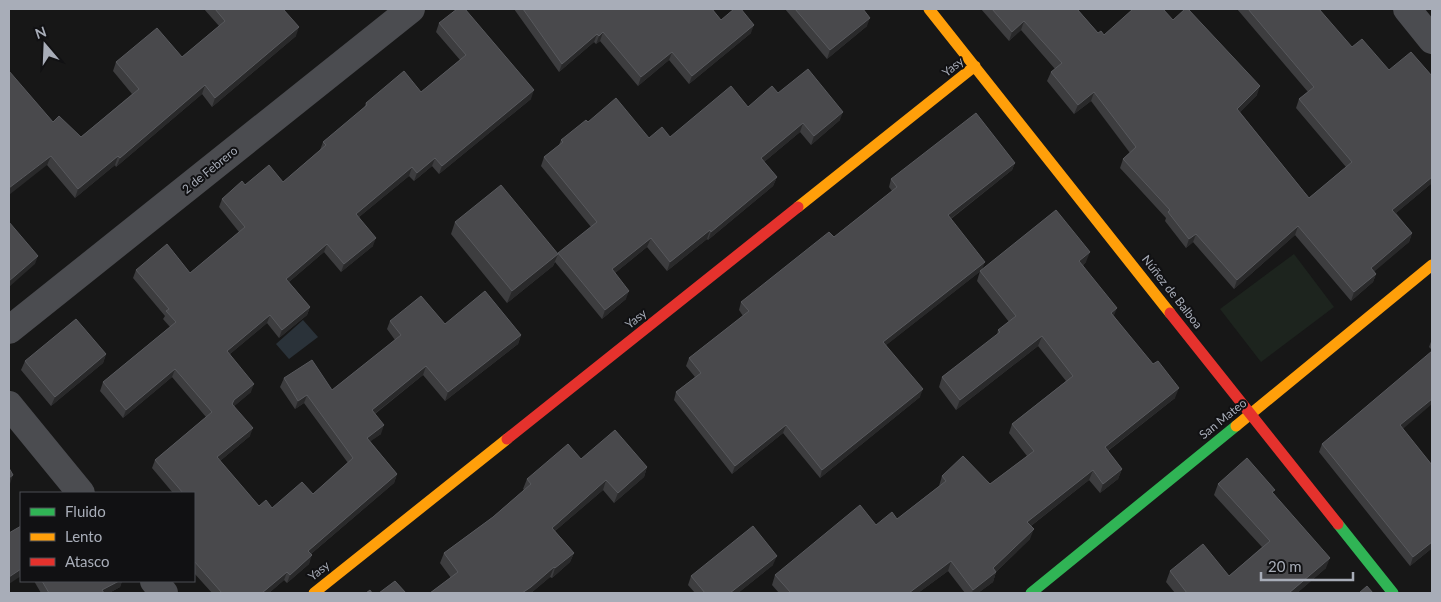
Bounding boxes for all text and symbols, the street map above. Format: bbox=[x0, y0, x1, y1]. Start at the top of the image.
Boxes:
north arrow bbox=[20, 20, 70, 70]
text: N bbox=[33, 22, 48, 42]
street label: Yasy bbox=[939, 53, 967, 80]
street label: 2 de Febrero bbox=[179, 143, 241, 196]
street label: Núñez de Balboa bbox=[1139, 252, 1206, 332]
street label: Yasy bbox=[622, 305, 650, 332]
street label: San Mateo bbox=[1196, 395, 1249, 442]
legend bbox=[20, 492, 195, 582]
text: Fluido bbox=[65, 502, 106, 520]
text: Lento bbox=[65, 527, 102, 545]
scale bar bbox=[1261, 550, 1354, 582]
text: Atasco bbox=[65, 552, 110, 570]
street label: Yasy bbox=[305, 557, 333, 584]
text: 20 m bbox=[1268, 557, 1302, 575]

